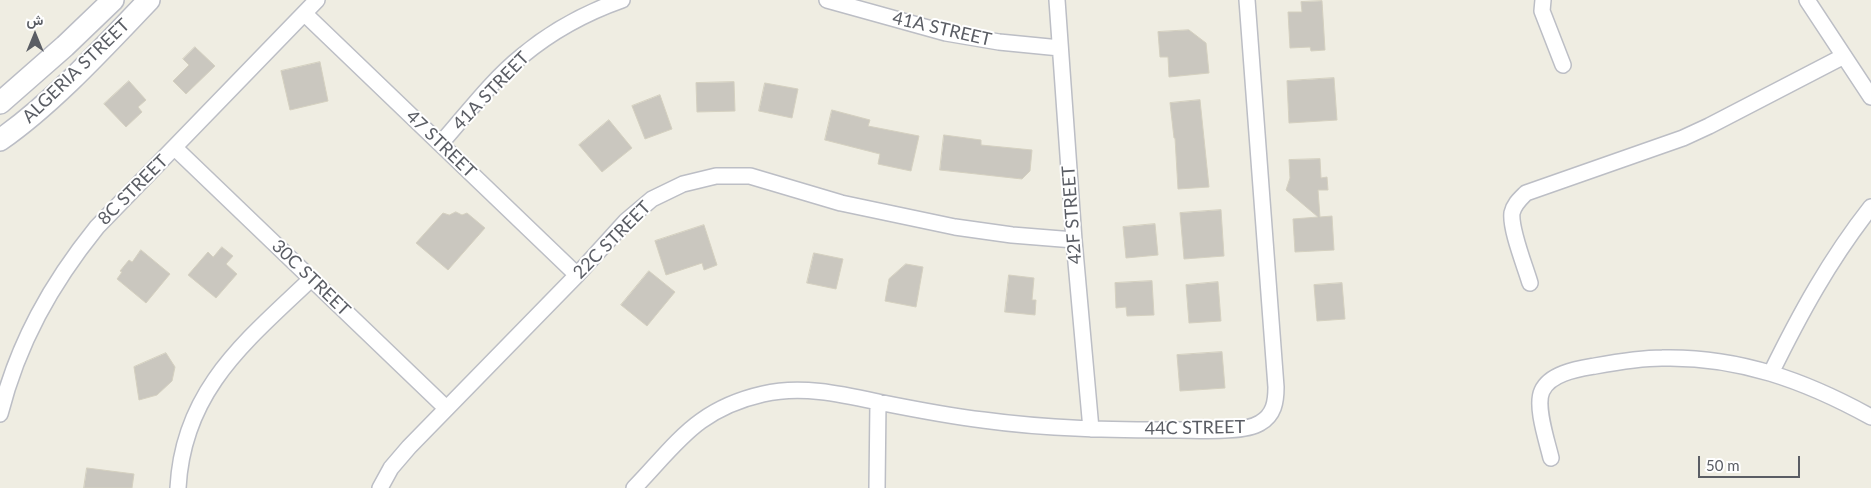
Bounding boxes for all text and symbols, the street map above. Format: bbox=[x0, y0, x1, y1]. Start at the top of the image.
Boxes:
street label: 41A STREET bbox=[890, 7, 994, 51]
north arrow bbox=[10, 10, 60, 60]
text: ش bbox=[27, 11, 43, 28]
street label: ALGERIA STREET bbox=[18, 14, 134, 128]
street label: 41A STREET bbox=[448, 47, 534, 135]
street label: 47 STREET bbox=[402, 105, 480, 183]
street label: 8C STREET bbox=[93, 150, 173, 230]
street label: 42F STREET bbox=[1058, 165, 1086, 265]
street label: 22C STREET bbox=[569, 197, 655, 283]
street label: 30C STREET bbox=[267, 235, 355, 321]
street label: 44C STREET bbox=[1145, 416, 1245, 440]
scale bar bbox=[1701, 446, 1804, 478]
text: 50 m bbox=[1706, 456, 1740, 474]

